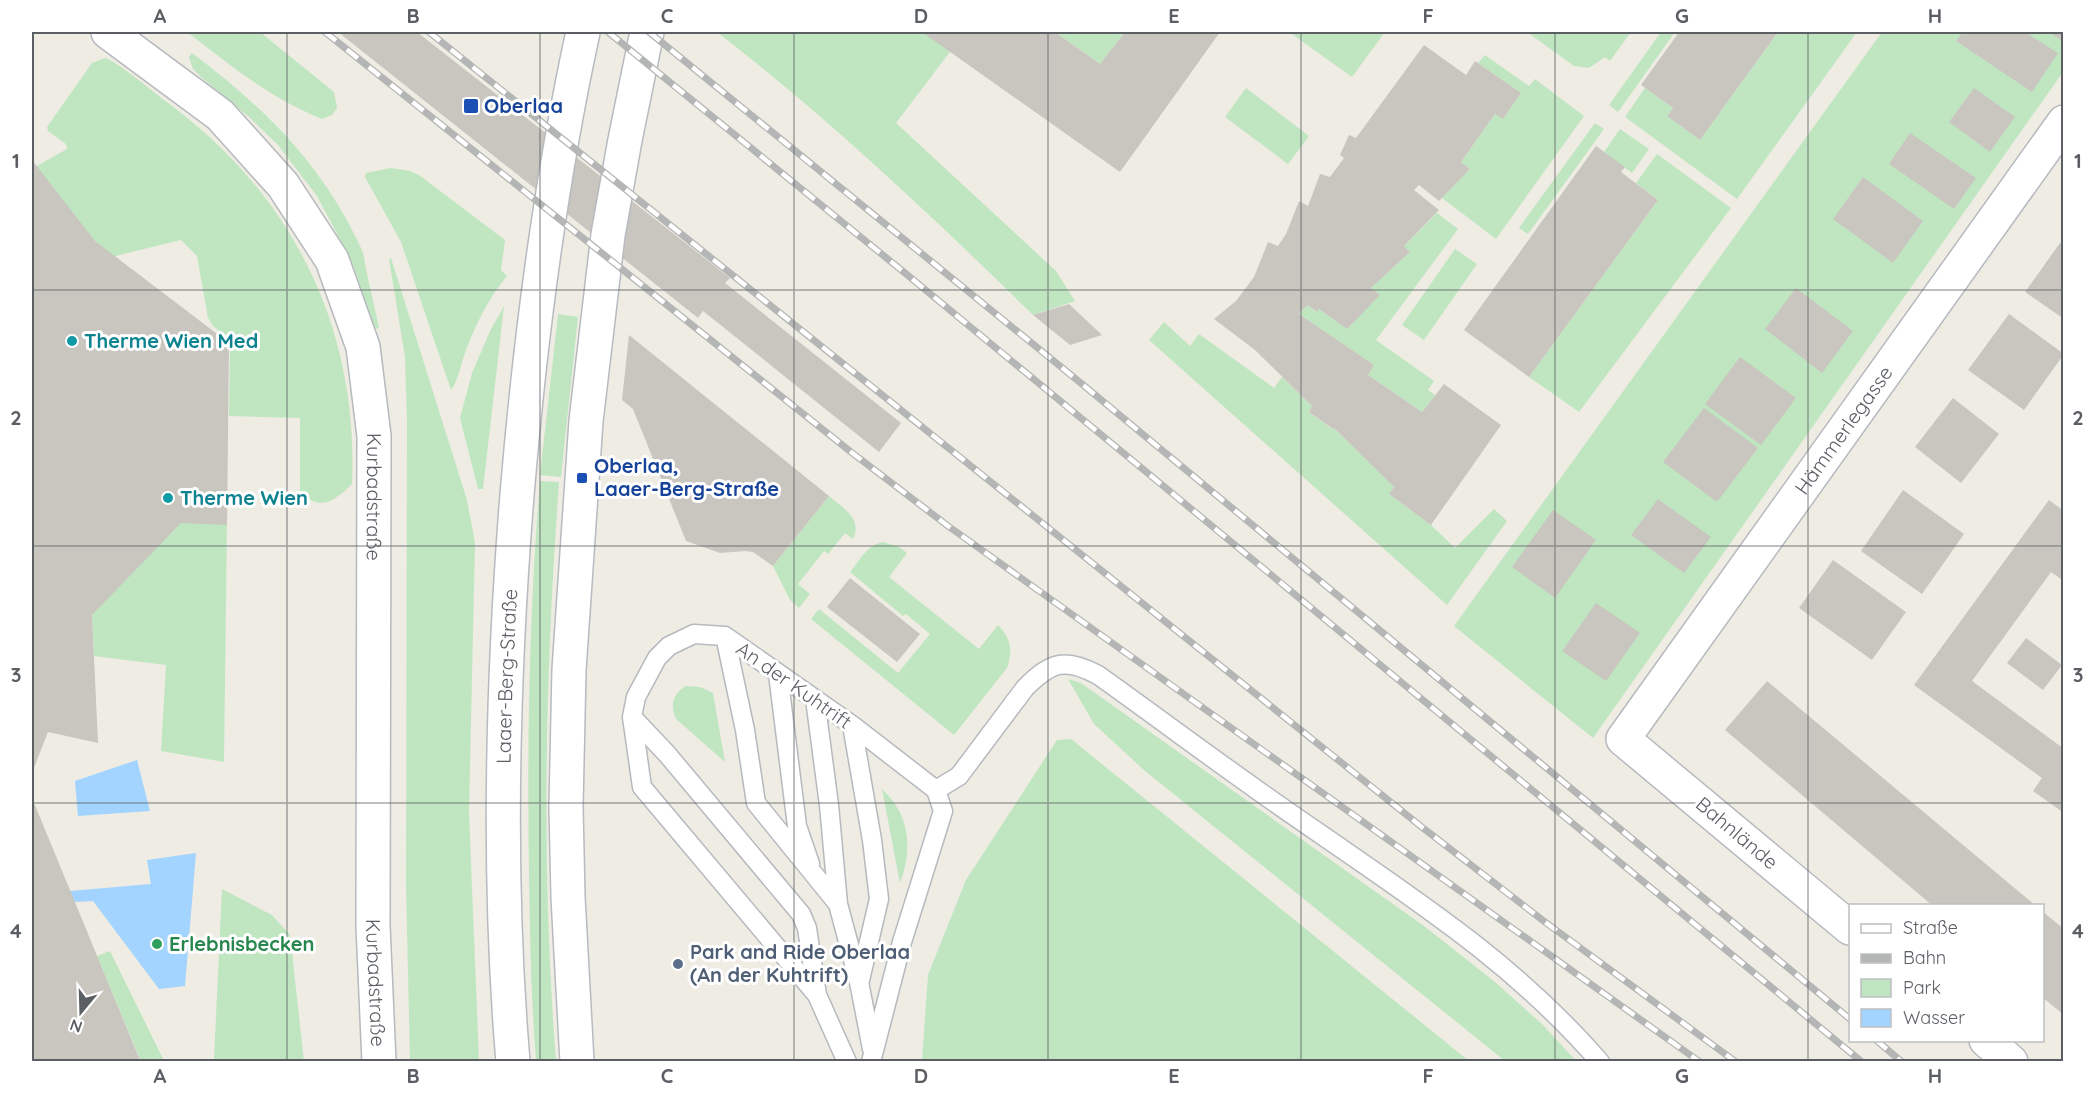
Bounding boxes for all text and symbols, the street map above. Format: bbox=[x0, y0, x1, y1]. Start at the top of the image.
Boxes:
text: A bbox=[154, 3, 167, 28]
text: B bbox=[406, 3, 420, 28]
text: C bbox=[661, 3, 674, 28]
text: D bbox=[914, 3, 928, 28]
text: E bbox=[1168, 3, 1180, 28]
text: F bbox=[1422, 3, 1434, 28]
text: G bbox=[1675, 3, 1689, 28]
text: H bbox=[1928, 3, 1942, 28]
place label: Oberlaa bbox=[484, 93, 563, 118]
marker: Oberlaa bbox=[462, 97, 480, 115]
text: 1 bbox=[12, 148, 20, 173]
text: 1 bbox=[2074, 148, 2082, 173]
place label: Therme Wien Med bbox=[84, 328, 258, 353]
marker: Therme Wien Med bbox=[65, 334, 79, 348]
street label: Hämmerlegasse bbox=[1789, 361, 1898, 499]
text: 2 bbox=[10, 405, 22, 430]
text: 2 bbox=[2072, 405, 2084, 430]
street label: Kurbadstraße bbox=[362, 433, 387, 561]
place label: Oberlaa, Laaer-Berg-Straße bbox=[594, 453, 779, 501]
marker: Oberlaa, Laaer-Berg-Straße bbox=[575, 471, 589, 485]
place label: Therme Wien bbox=[180, 485, 308, 510]
marker: Therme Wien bbox=[161, 491, 175, 505]
street label: Laaer-Berg-Straße bbox=[491, 588, 522, 764]
street label: An der Kuhtrift bbox=[732, 636, 857, 734]
text: 3 bbox=[11, 662, 21, 687]
text: 3 bbox=[2073, 662, 2083, 687]
street label: Bahnlände bbox=[1691, 791, 1784, 874]
legend bbox=[1849, 904, 2044, 1042]
text: Straße bbox=[1903, 916, 1958, 939]
text: 4 bbox=[10, 918, 22, 943]
text: 4 bbox=[2072, 918, 2084, 943]
street label: Kurbadstraße bbox=[361, 919, 391, 1047]
place label: Erlebnisbecken bbox=[169, 931, 314, 956]
marker: Erlebnisbecken bbox=[150, 937, 164, 951]
place label: Park and Ride Oberlaa (An der Kuhtrift) bbox=[690, 939, 910, 987]
text: Bahn bbox=[1903, 946, 1946, 969]
marker: Park and Ride Oberlaa (An der Kuhtrift) bbox=[671, 957, 685, 971]
text: Park bbox=[1903, 976, 1941, 999]
north arrow bbox=[51, 982, 111, 1042]
text: Wasser bbox=[1903, 1006, 1965, 1029]
text: N bbox=[67, 1015, 85, 1038]
text: A bbox=[154, 1063, 167, 1088]
text: B bbox=[406, 1063, 420, 1088]
text: C bbox=[661, 1063, 674, 1088]
text: D bbox=[914, 1063, 928, 1088]
text: E bbox=[1168, 1063, 1180, 1088]
text: F bbox=[1422, 1063, 1434, 1088]
text: G bbox=[1675, 1063, 1689, 1088]
text: H bbox=[1928, 1063, 1942, 1088]

